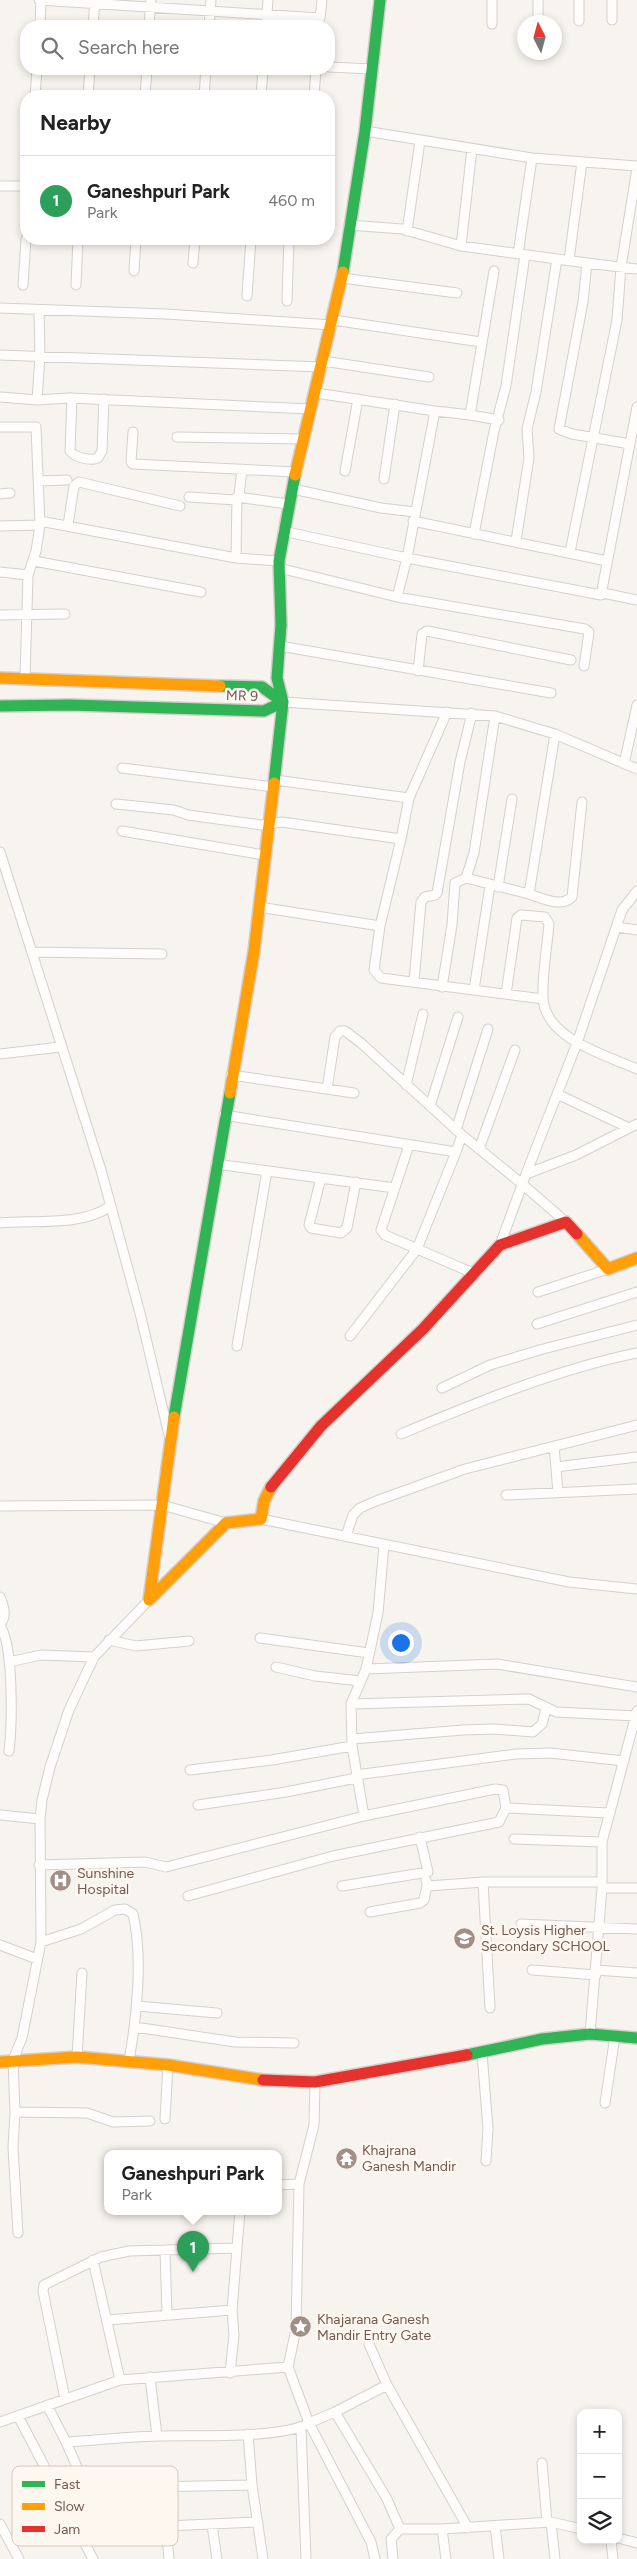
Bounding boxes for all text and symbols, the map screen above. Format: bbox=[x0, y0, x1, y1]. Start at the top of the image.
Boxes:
north arrow bbox=[517, 15, 562, 60]
search box bbox=[20, 20, 335, 75]
icon: search bbox=[38, 34, 66, 62]
text: Search here bbox=[78, 36, 180, 59]
text: Nearby bbox=[40, 110, 111, 135]
text: Ganeshpuri Park bbox=[87, 180, 230, 203]
text: 1 bbox=[53, 191, 59, 210]
text: 460 m bbox=[268, 191, 315, 210]
text: Park bbox=[87, 203, 117, 222]
street label: MR 9 bbox=[226, 687, 258, 705]
your location bbox=[388, 1630, 414, 1656]
place label: Sunshine Hospital bbox=[77, 1865, 135, 1898]
hospital icon: Sunshine Hospital bbox=[49, 1869, 73, 1893]
place label: St. Loysis Higher Secondary SCHOOL bbox=[481, 1922, 611, 1955]
school or university icon: St. Loysis Higher Secondary SCHOOL bbox=[453, 1926, 477, 1950]
place label: Khajrana Ganesh Mandir bbox=[362, 2142, 456, 2175]
temple icon: Khajrana Ganesh Mandir bbox=[334, 2146, 358, 2170]
popup bbox=[104, 2150, 282, 2215]
text: Ganeshpuri Park bbox=[122, 2162, 264, 2185]
text: Park bbox=[122, 2185, 152, 2204]
pin: 1 bbox=[177, 2231, 209, 2272]
place label: Khajarana Ganesh Mandir Entry Gate bbox=[317, 2311, 431, 2344]
place icon: Khajarana Ganesh Mandir Entry Gate bbox=[289, 2315, 313, 2339]
map controls bbox=[577, 2409, 622, 2544]
button: + bbox=[577, 2409, 622, 2454]
button: − bbox=[577, 2454, 622, 2499]
legend bbox=[12, 2466, 178, 2546]
text: Fast bbox=[54, 2476, 80, 2493]
text: Slow bbox=[54, 2498, 85, 2515]
button: layers bbox=[577, 2499, 622, 2544]
text: Jam bbox=[54, 2521, 80, 2538]

